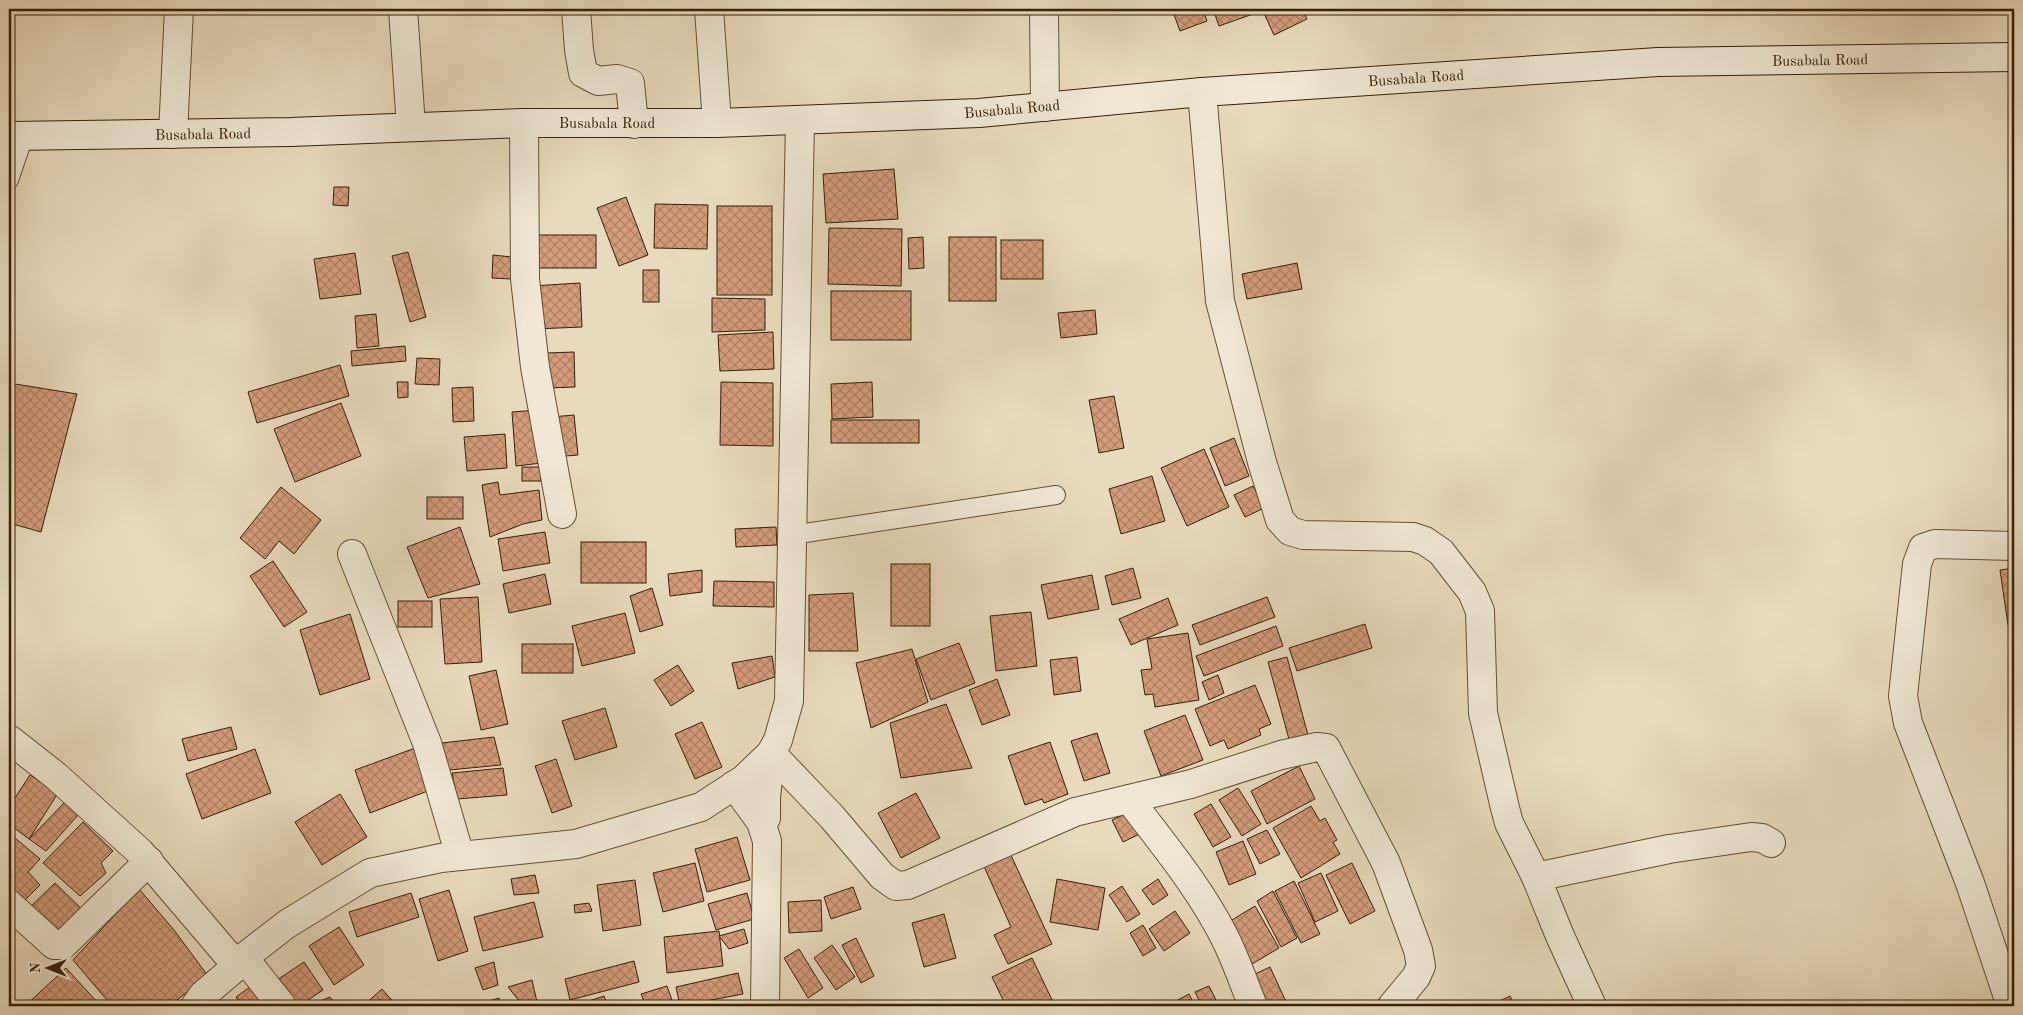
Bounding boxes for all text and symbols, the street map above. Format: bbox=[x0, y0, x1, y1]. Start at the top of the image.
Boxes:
street label: Busabala Road bbox=[1772, 53, 1869, 70]
street label: Busabala Road bbox=[1367, 69, 1465, 90]
street label: Busabala Road bbox=[963, 99, 1061, 122]
street label: Busabala Road bbox=[559, 117, 655, 132]
street label: Busabala Road bbox=[155, 127, 252, 144]
north arrow bbox=[22, 942, 72, 992]
text: N bbox=[29, 962, 43, 973]

